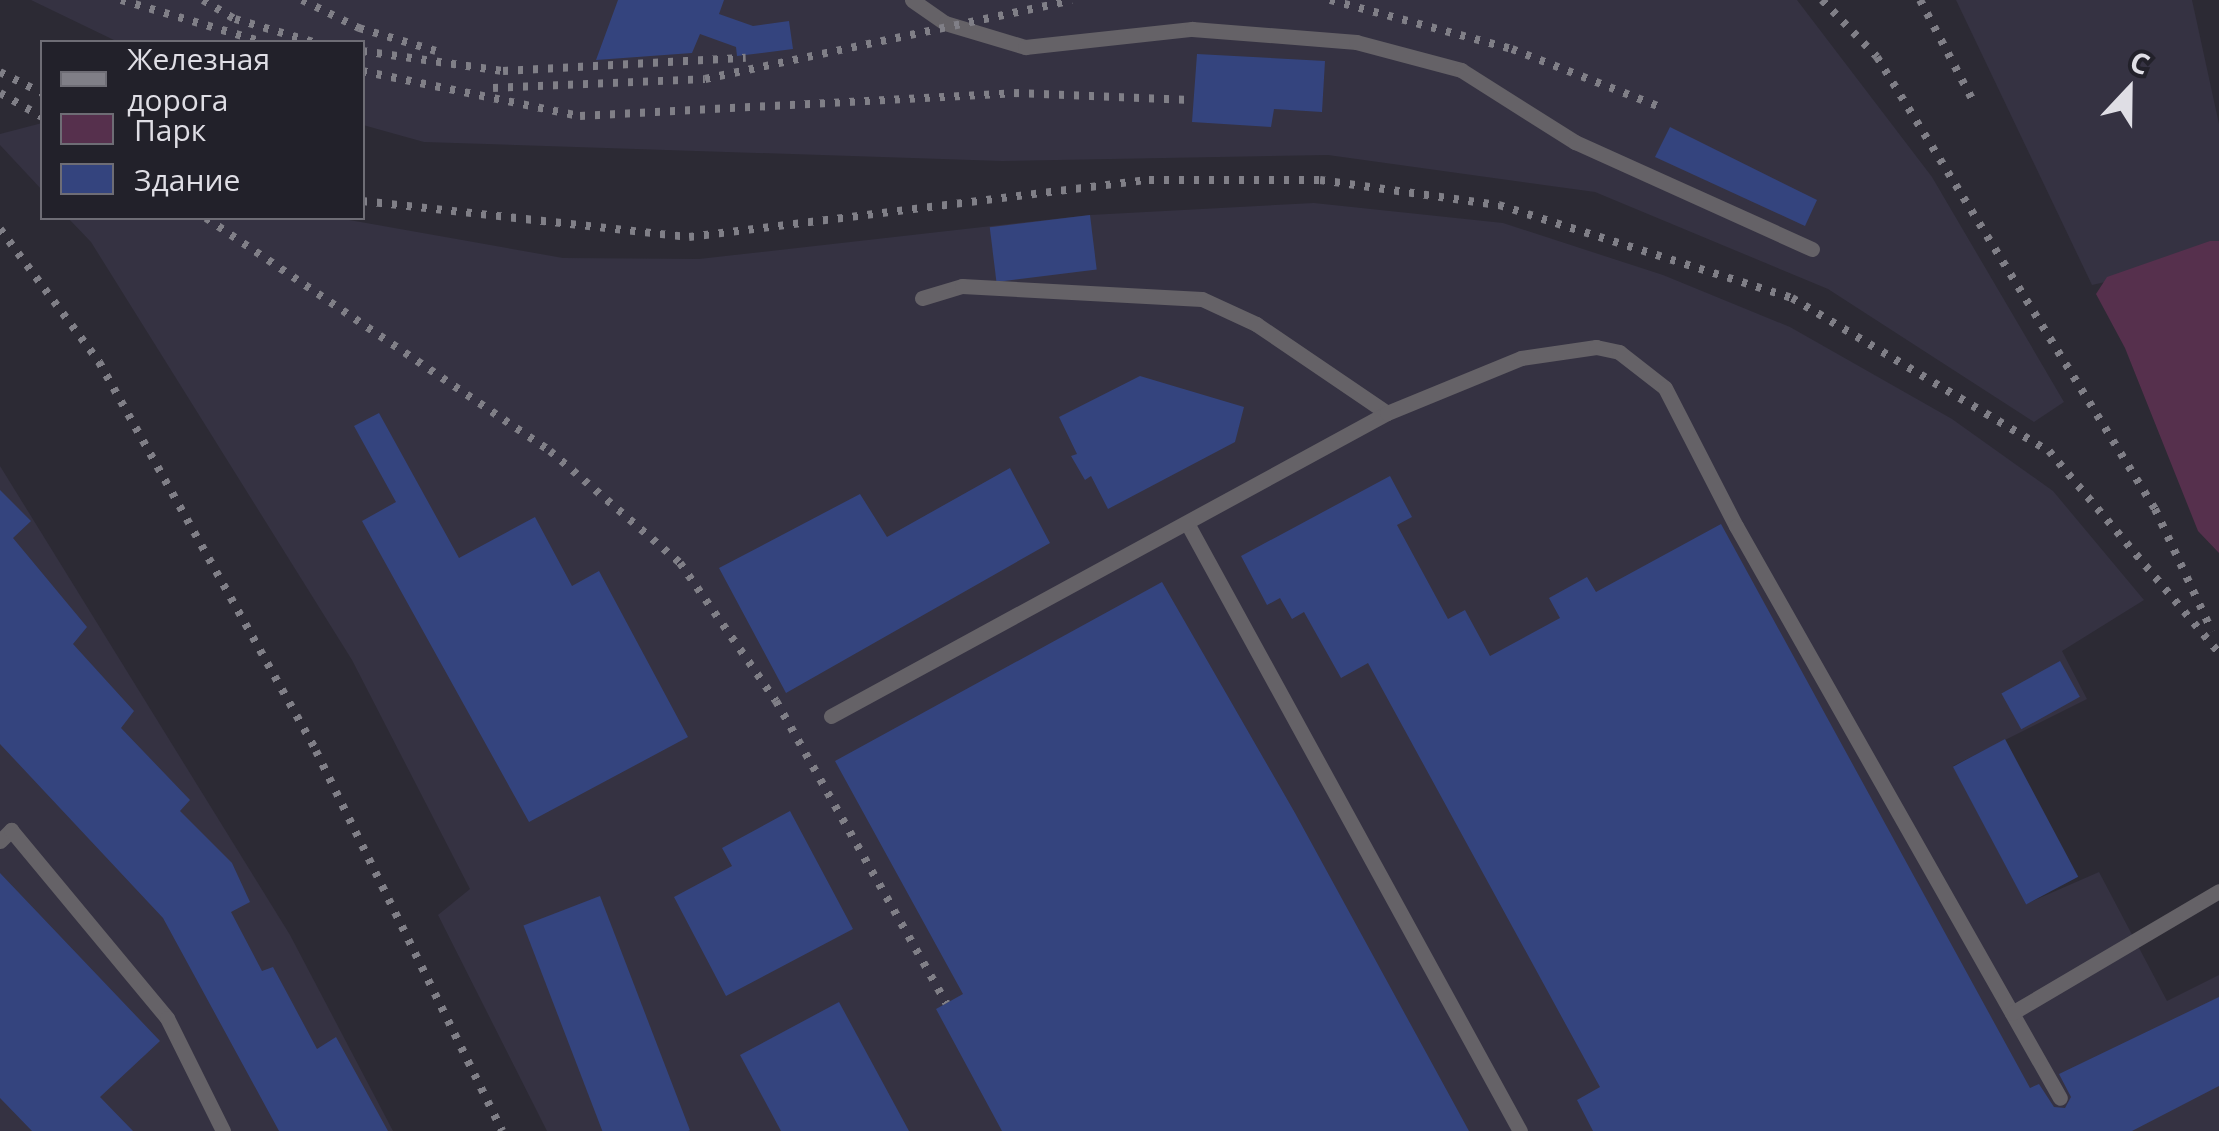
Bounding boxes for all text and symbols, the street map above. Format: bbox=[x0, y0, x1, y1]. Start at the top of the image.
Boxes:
text: Железная дорога bbox=[127, 38, 270, 120]
legend bbox=[40, 40, 365, 220]
north arrow bbox=[2079, 40, 2179, 140]
text: С bbox=[2125, 41, 2156, 83]
text: Парк bbox=[134, 109, 206, 150]
text: Здание bbox=[134, 159, 240, 200]

